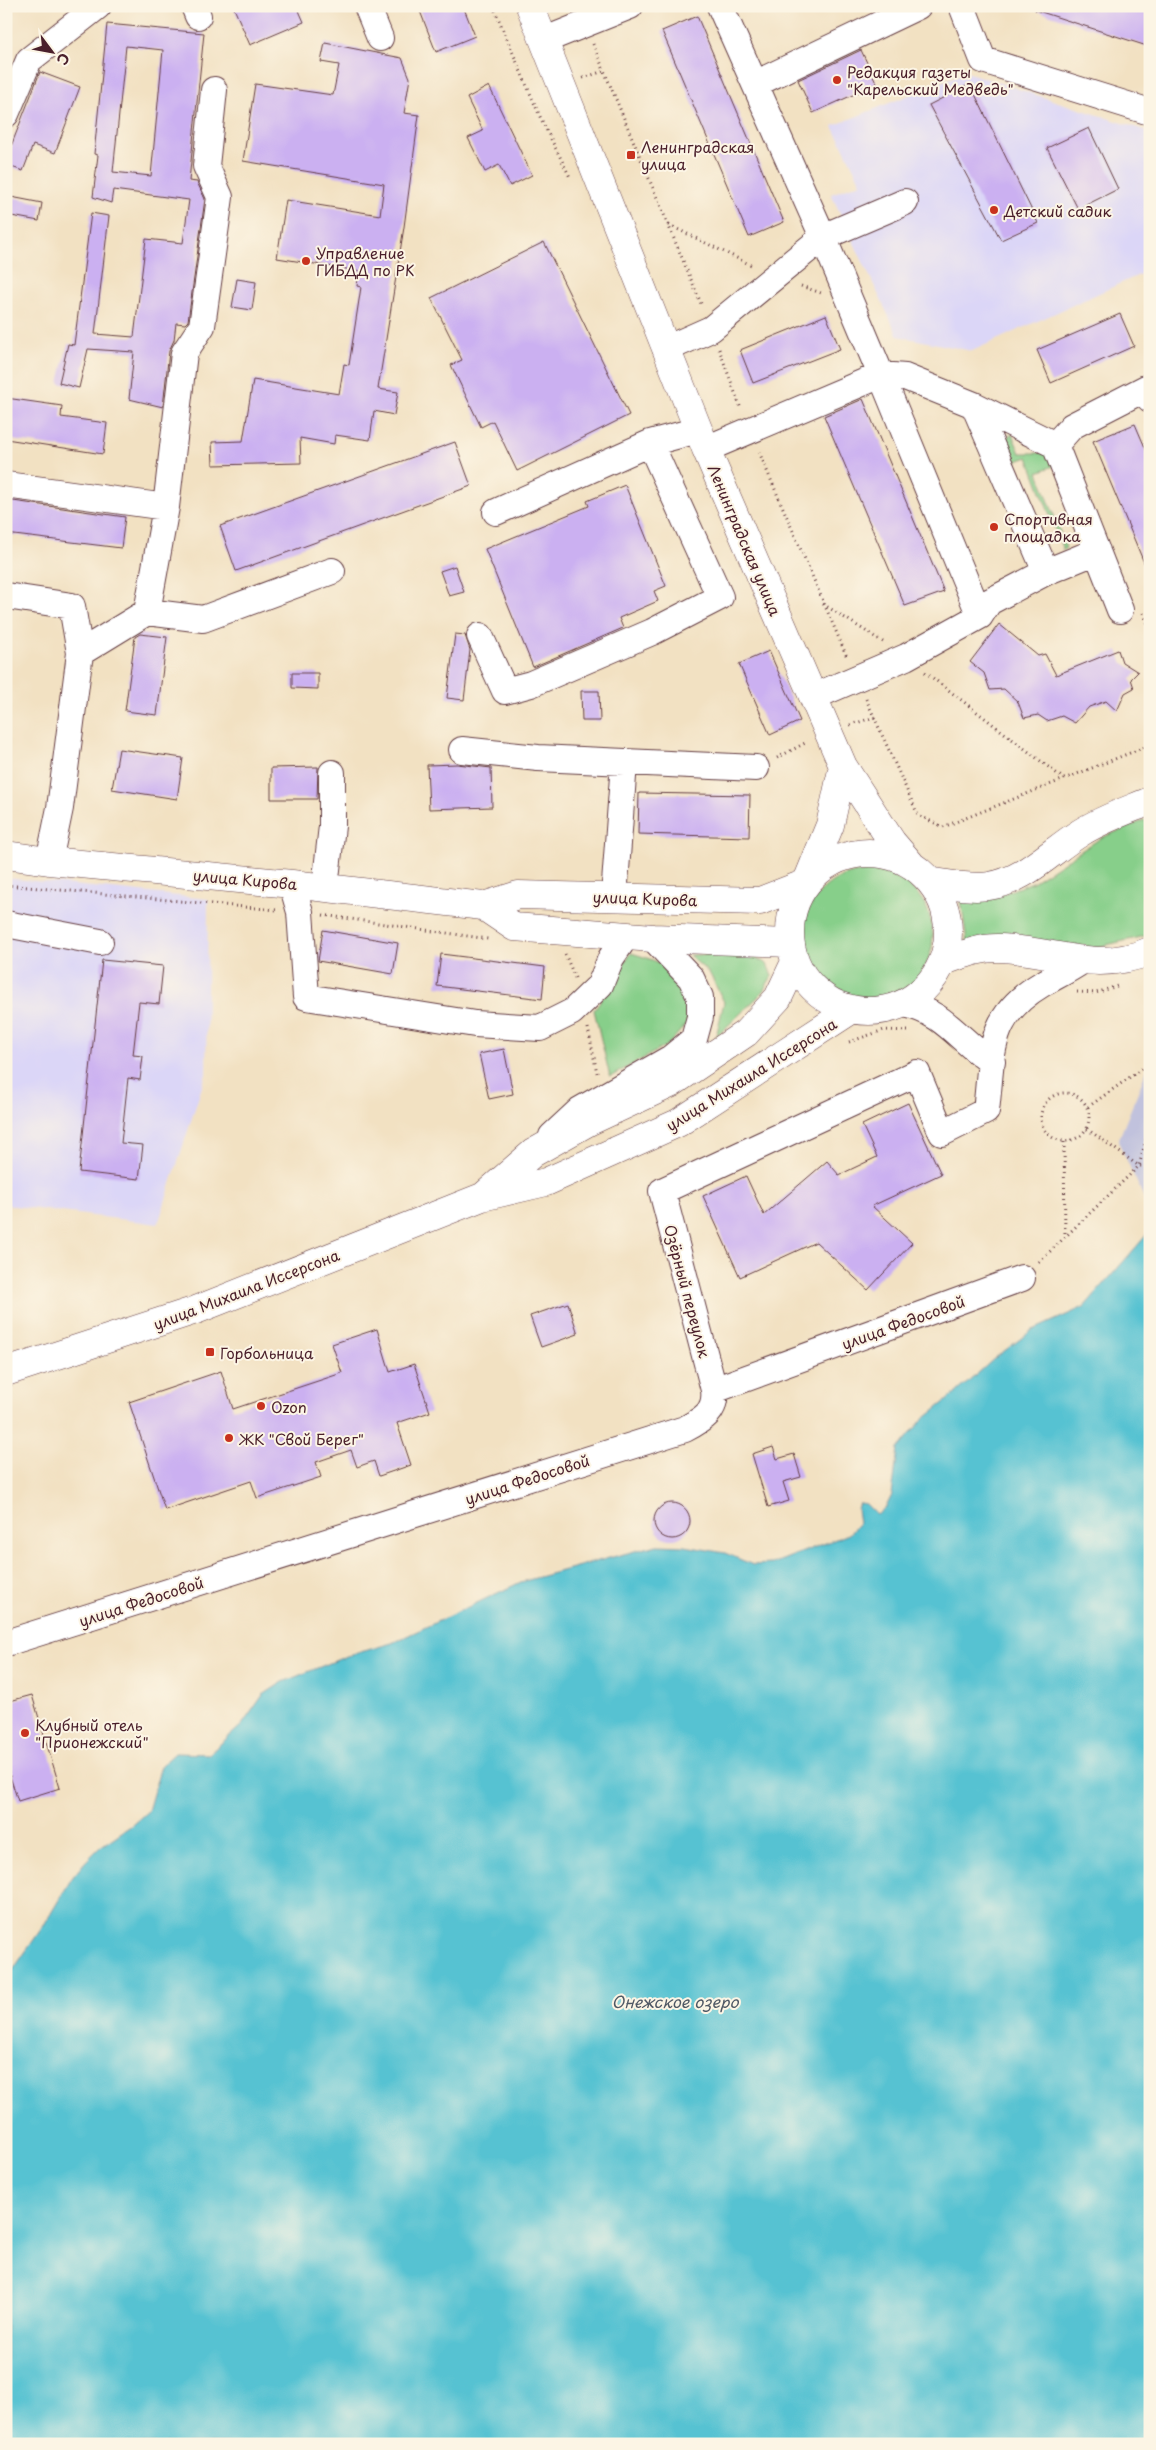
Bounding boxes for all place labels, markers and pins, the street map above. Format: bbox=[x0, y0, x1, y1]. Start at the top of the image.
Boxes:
place label: Редакция газеты "Карельский Медведь" bbox=[847, 60, 1014, 100]
marker: Редакция газеты "Карельский Медведь" bbox=[831, 74, 843, 86]
place label: Ленинградская улица bbox=[641, 135, 754, 175]
marker: Ленинградская улица bbox=[625, 149, 637, 161]
place label: Детский садик bbox=[1003, 199, 1112, 222]
marker: Детский садик bbox=[988, 204, 1000, 216]
place label: Управление ГИБДД по РК bbox=[316, 241, 415, 281]
marker: Управление ГИБДД по РК bbox=[300, 255, 312, 267]
place label: Спортивная площадка bbox=[1004, 507, 1093, 547]
marker: Спортивная площадка bbox=[988, 521, 1000, 533]
place label: Горбольница bbox=[220, 1341, 314, 1364]
marker: Горбольница bbox=[204, 1346, 216, 1358]
place label: Ozon bbox=[271, 1395, 307, 1418]
marker: Ozon bbox=[255, 1400, 267, 1412]
place label: ЖК "Свой Берег" bbox=[238, 1427, 364, 1450]
marker: ЖК "Свой Берег" bbox=[223, 1432, 235, 1444]
place label: Клубный отель "Прионежский" bbox=[35, 1713, 149, 1753]
marker: Клубный отель "Прионежский" bbox=[19, 1727, 31, 1739]

